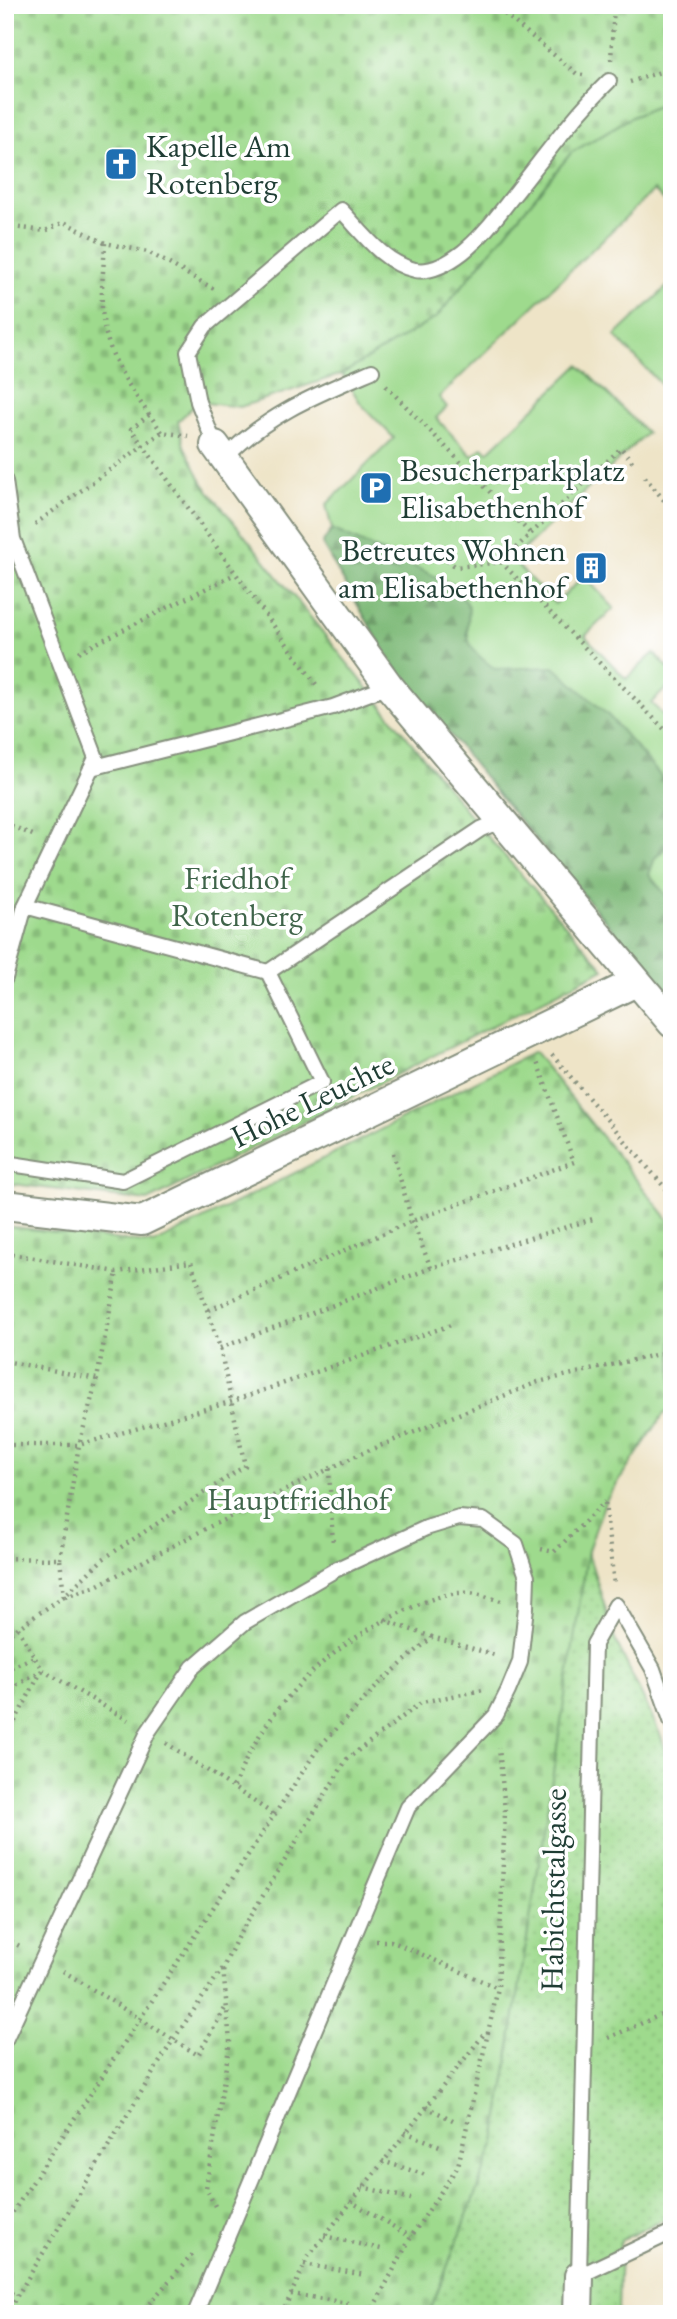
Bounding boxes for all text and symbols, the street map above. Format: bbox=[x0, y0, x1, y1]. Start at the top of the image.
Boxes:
place label: Kapelle Am Rotenberg bbox=[146, 125, 291, 204]
church icon: Kapelle Am Rotenberg bbox=[102, 145, 140, 183]
place label: Besucherparkplatz Elisabethenhof bbox=[400, 449, 624, 528]
parking icon: Besucherparkplatz Elisabethenhof bbox=[357, 469, 395, 507]
place label: Betreutes Wohnen am Elisabethenhof bbox=[338, 529, 570, 608]
building icon: Betreutes Wohnen am Elisabethenhof bbox=[572, 549, 610, 587]
park label: Friedhof Rotenberg bbox=[171, 857, 304, 936]
street label: Hohe Leuchte bbox=[223, 1042, 401, 1158]
park label: Hauptfriedhof bbox=[207, 1478, 393, 1520]
street label: Habichtstalgasse bbox=[530, 1788, 576, 1992]

